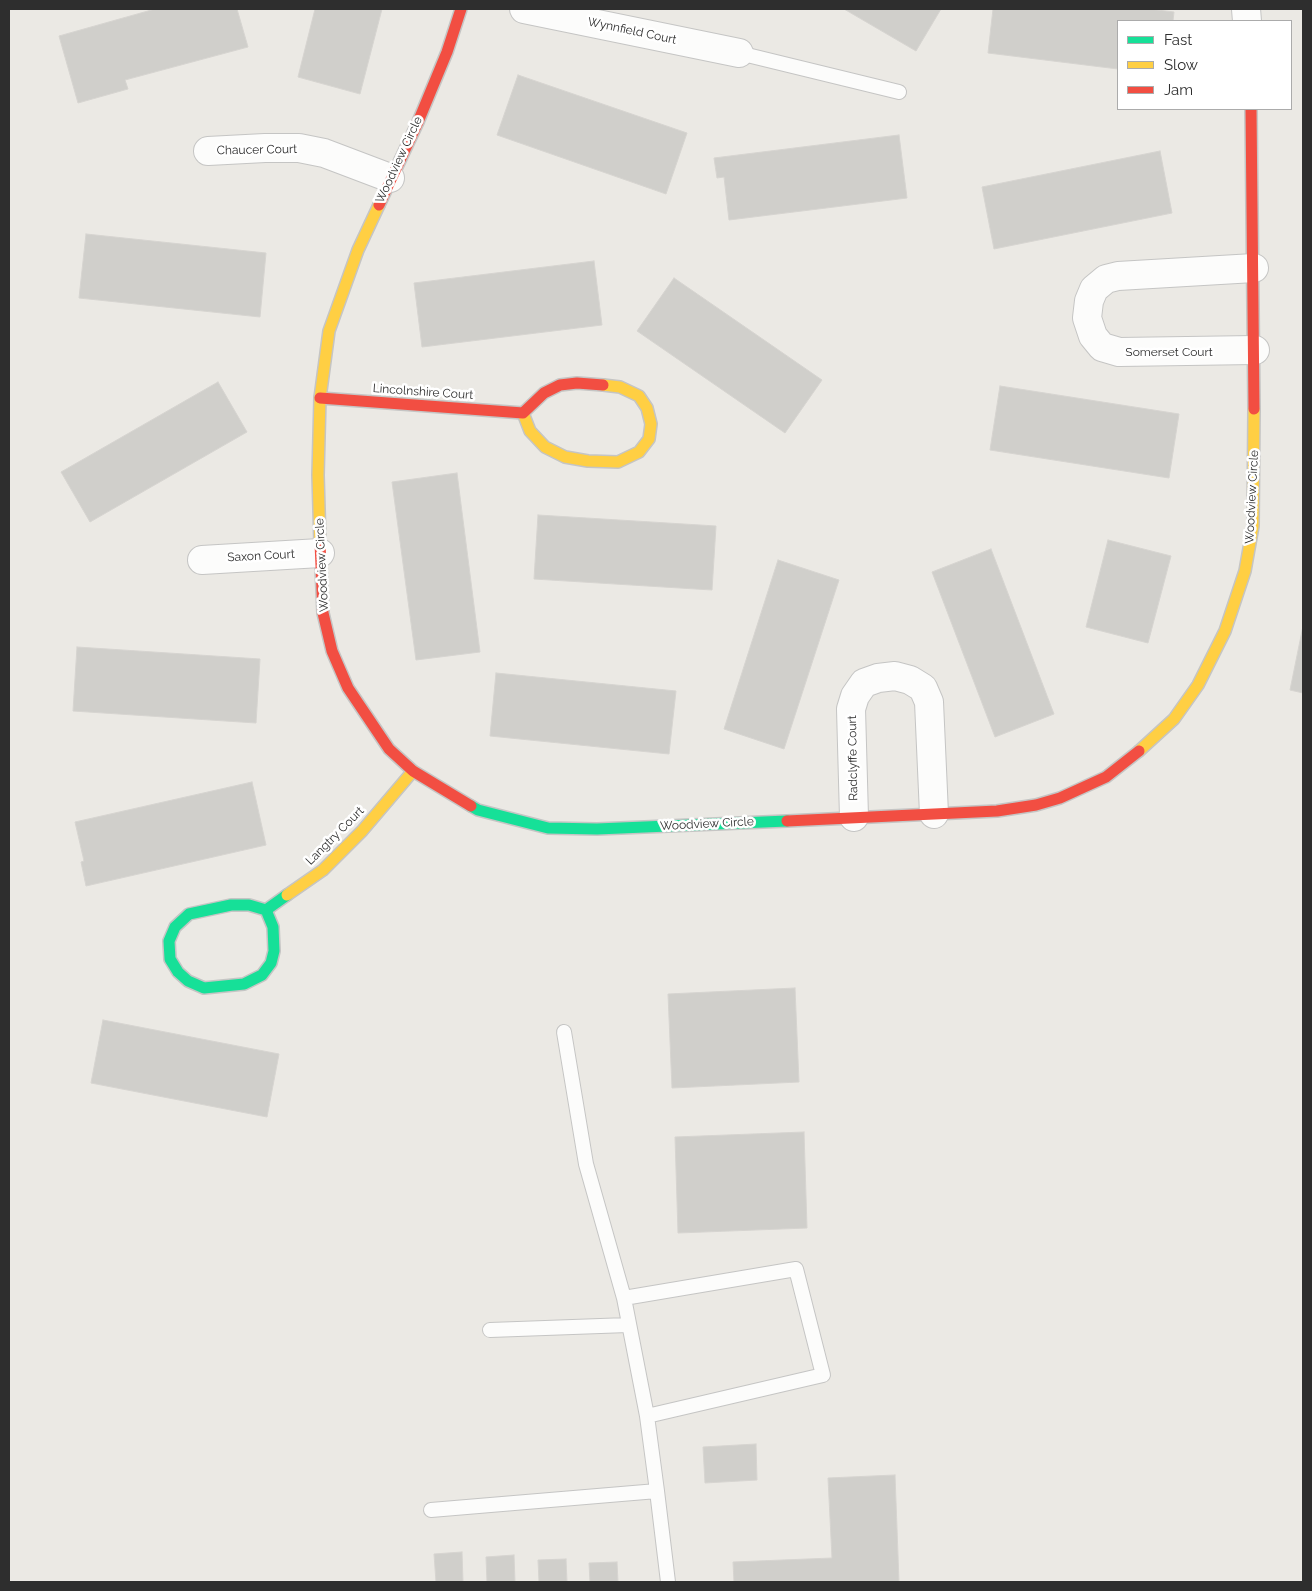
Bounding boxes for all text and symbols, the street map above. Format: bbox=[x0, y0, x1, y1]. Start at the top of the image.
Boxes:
street label: Wynnfield Court bbox=[586, 15, 678, 47]
legend bbox=[1117, 20, 1292, 110]
text: Fast bbox=[1164, 31, 1192, 49]
text: Slow bbox=[1164, 56, 1198, 74]
text: Jam bbox=[1164, 81, 1193, 99]
street label: Woodview Circle bbox=[373, 114, 425, 206]
street label: Chaucer Court bbox=[217, 142, 297, 158]
street label: Somerset Court bbox=[1125, 345, 1213, 359]
street label: Lincolnshire Court bbox=[372, 381, 474, 403]
street label: Woodview Circle bbox=[1242, 450, 1262, 544]
street label: Woodview Circle bbox=[312, 518, 332, 612]
street label: Saxon Court bbox=[227, 547, 295, 565]
street label: Radclyffe Court bbox=[845, 715, 861, 801]
street label: Langtry Court bbox=[303, 804, 367, 868]
street label: Woodview Circle bbox=[660, 814, 754, 834]

